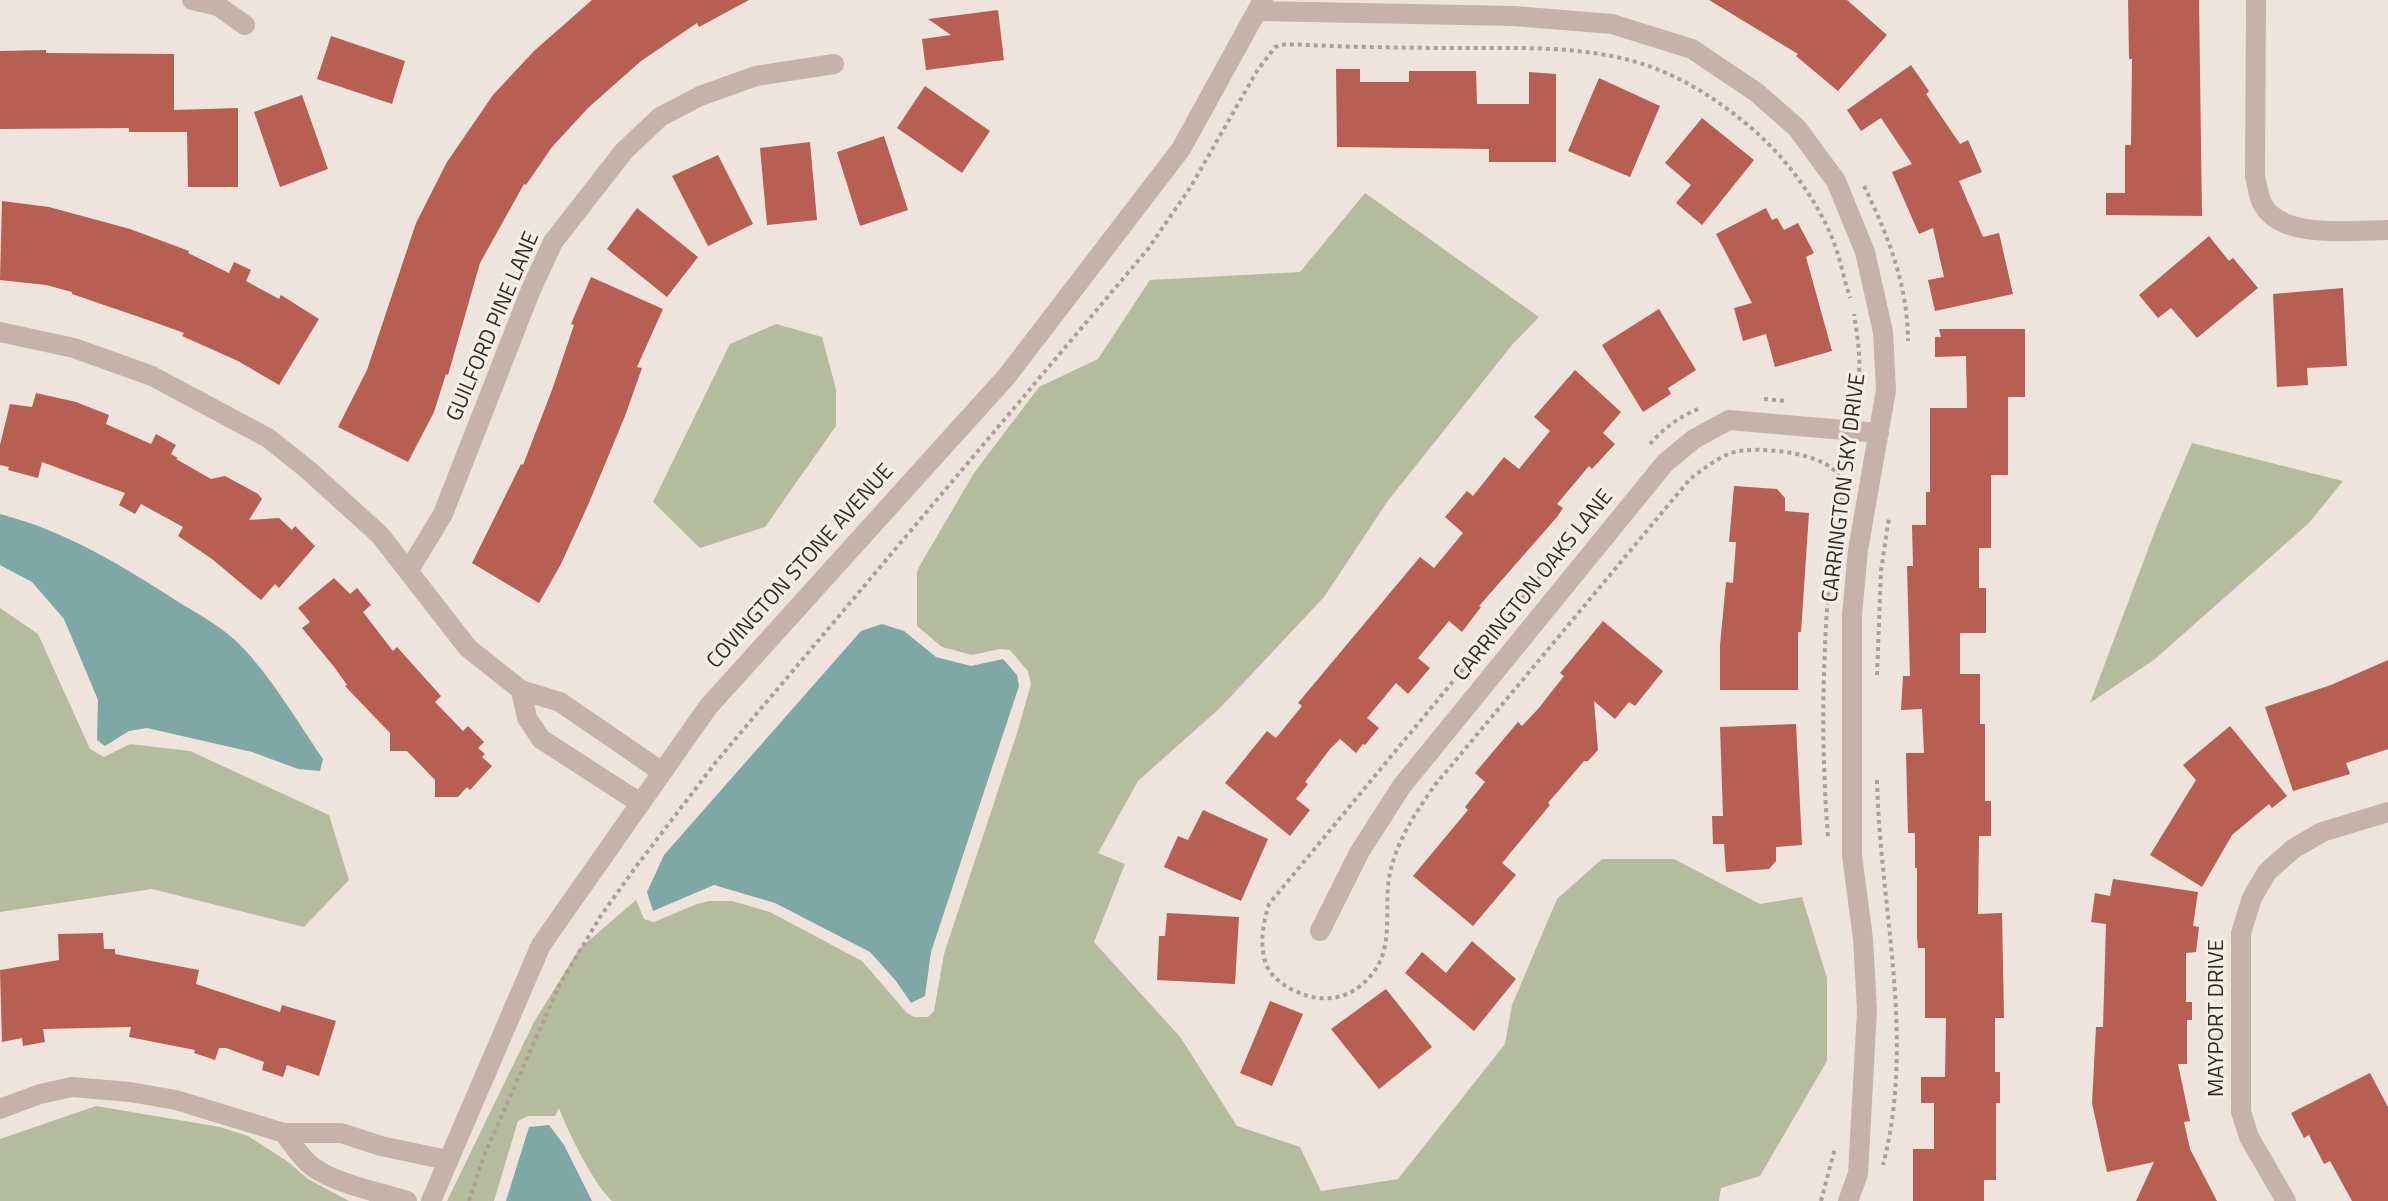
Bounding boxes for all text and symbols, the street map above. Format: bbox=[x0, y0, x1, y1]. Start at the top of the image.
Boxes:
street label: GUILFORD PINE LANE bbox=[442, 228, 546, 426]
street label: CARRINGTON SKY DRIVE bbox=[1818, 372, 1872, 604]
street label: COVINGTON STONE AVENUE bbox=[702, 459, 900, 675]
street label: CARRINGTON OAKS LANE bbox=[1449, 485, 1619, 687]
street label: MAYPORT DRIVE bbox=[2205, 939, 2231, 1097]

